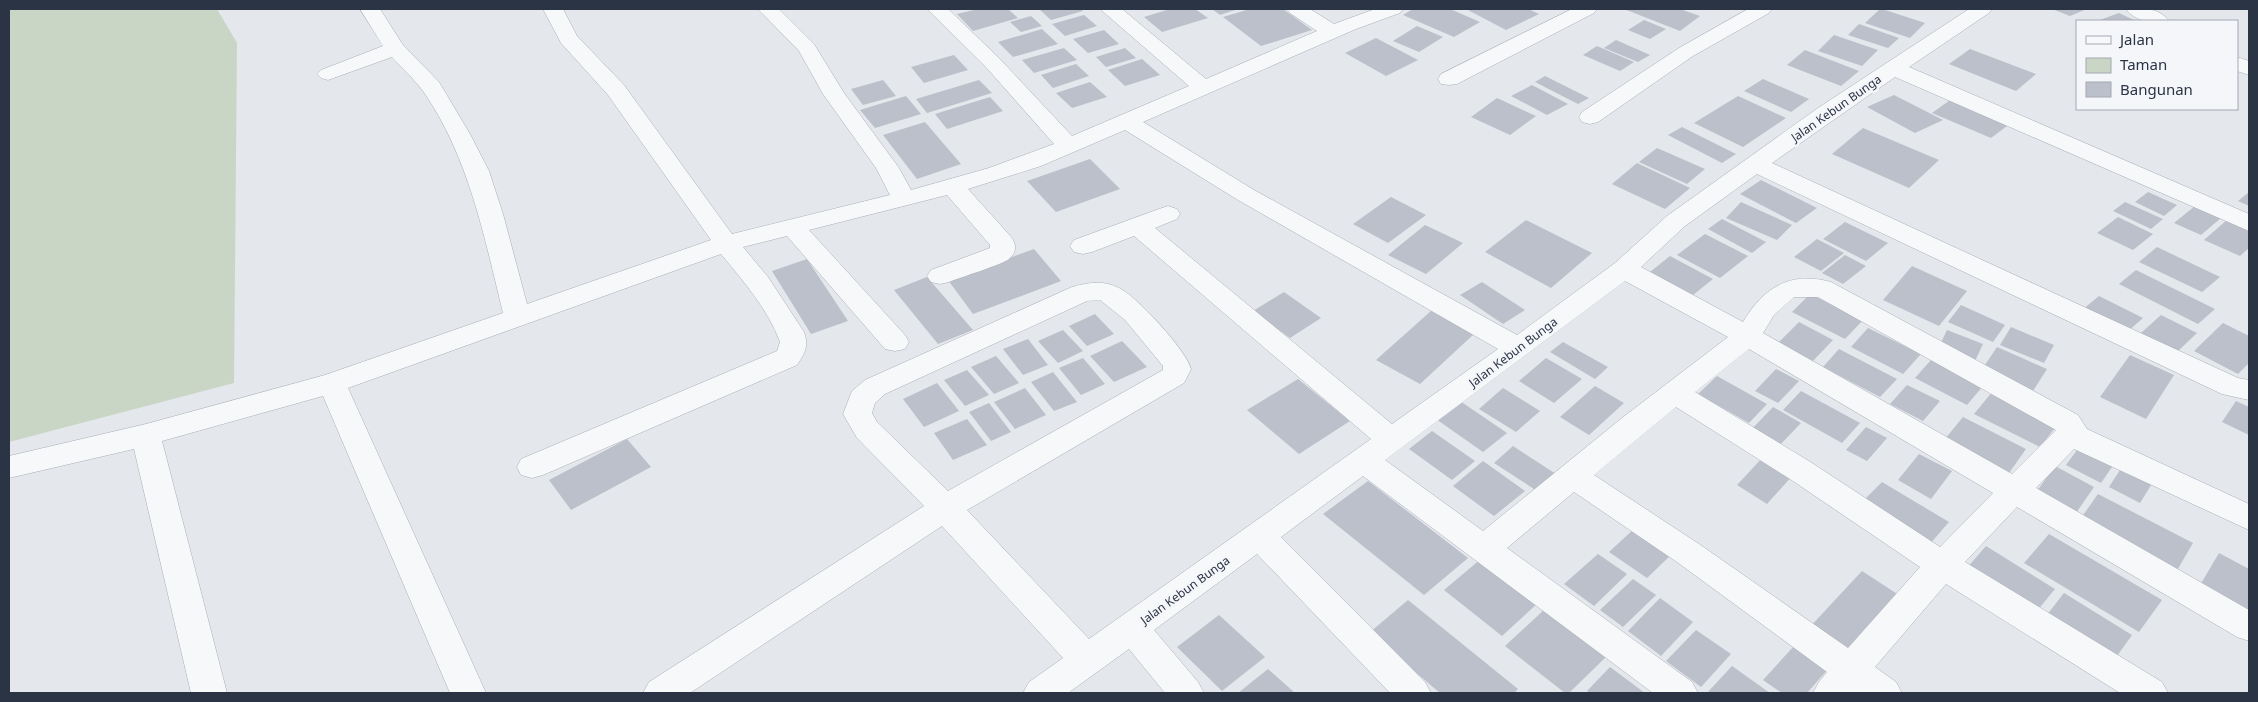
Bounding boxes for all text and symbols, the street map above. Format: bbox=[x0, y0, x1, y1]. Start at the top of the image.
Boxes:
legend bbox=[2076, 20, 2238, 110]
text: Jalan bbox=[2118, 29, 2154, 49]
text: Taman bbox=[2120, 54, 2167, 74]
street label: Jalan Kebun Bunga bbox=[1787, 70, 1885, 146]
text: Bangunan bbox=[2120, 79, 2193, 99]
street label: Jalan Kebun Bunga bbox=[1464, 313, 1561, 391]
street label: Jalan Kebun Bunga bbox=[1136, 552, 1233, 629]

